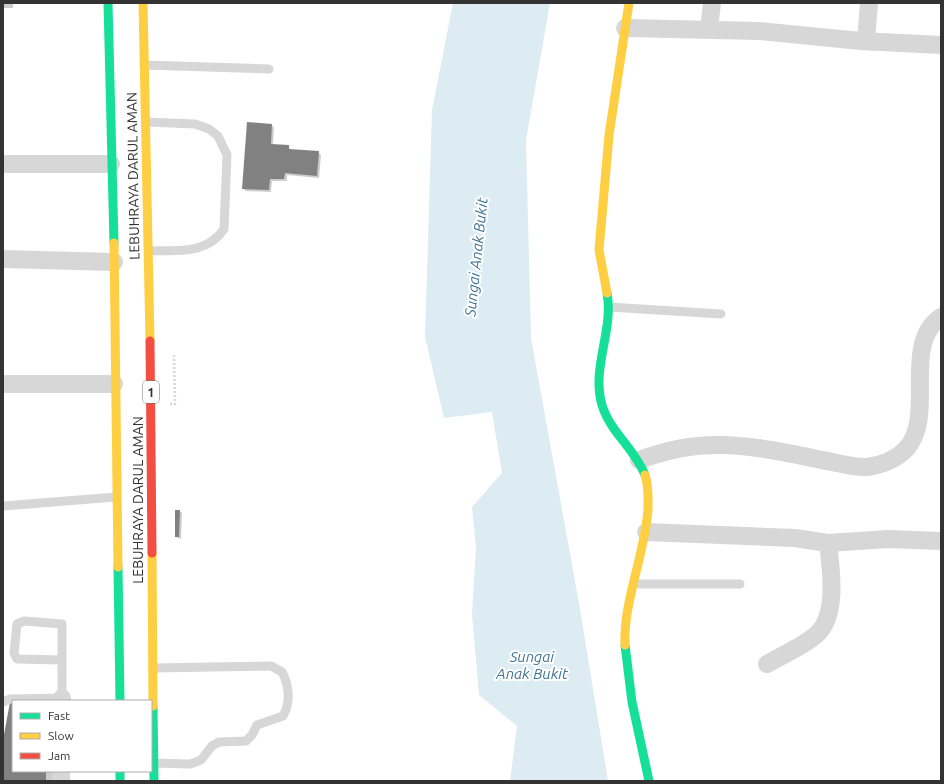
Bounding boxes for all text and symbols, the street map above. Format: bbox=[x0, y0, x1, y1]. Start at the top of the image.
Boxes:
street label: LEBUHRAYA DARUL AMAN bbox=[124, 92, 142, 260]
water label: Sungai Anak Bukit bbox=[461, 197, 491, 318]
road number: 1 bbox=[143, 381, 159, 403]
street label: LEBUHRAYA DARUL AMAN bbox=[130, 416, 146, 584]
water label: Sungai Anak Bukit bbox=[495, 648, 568, 682]
legend bbox=[12, 700, 152, 772]
text: Fast bbox=[48, 709, 70, 722]
text: Slow bbox=[48, 729, 74, 742]
text: Jam bbox=[48, 749, 70, 762]

